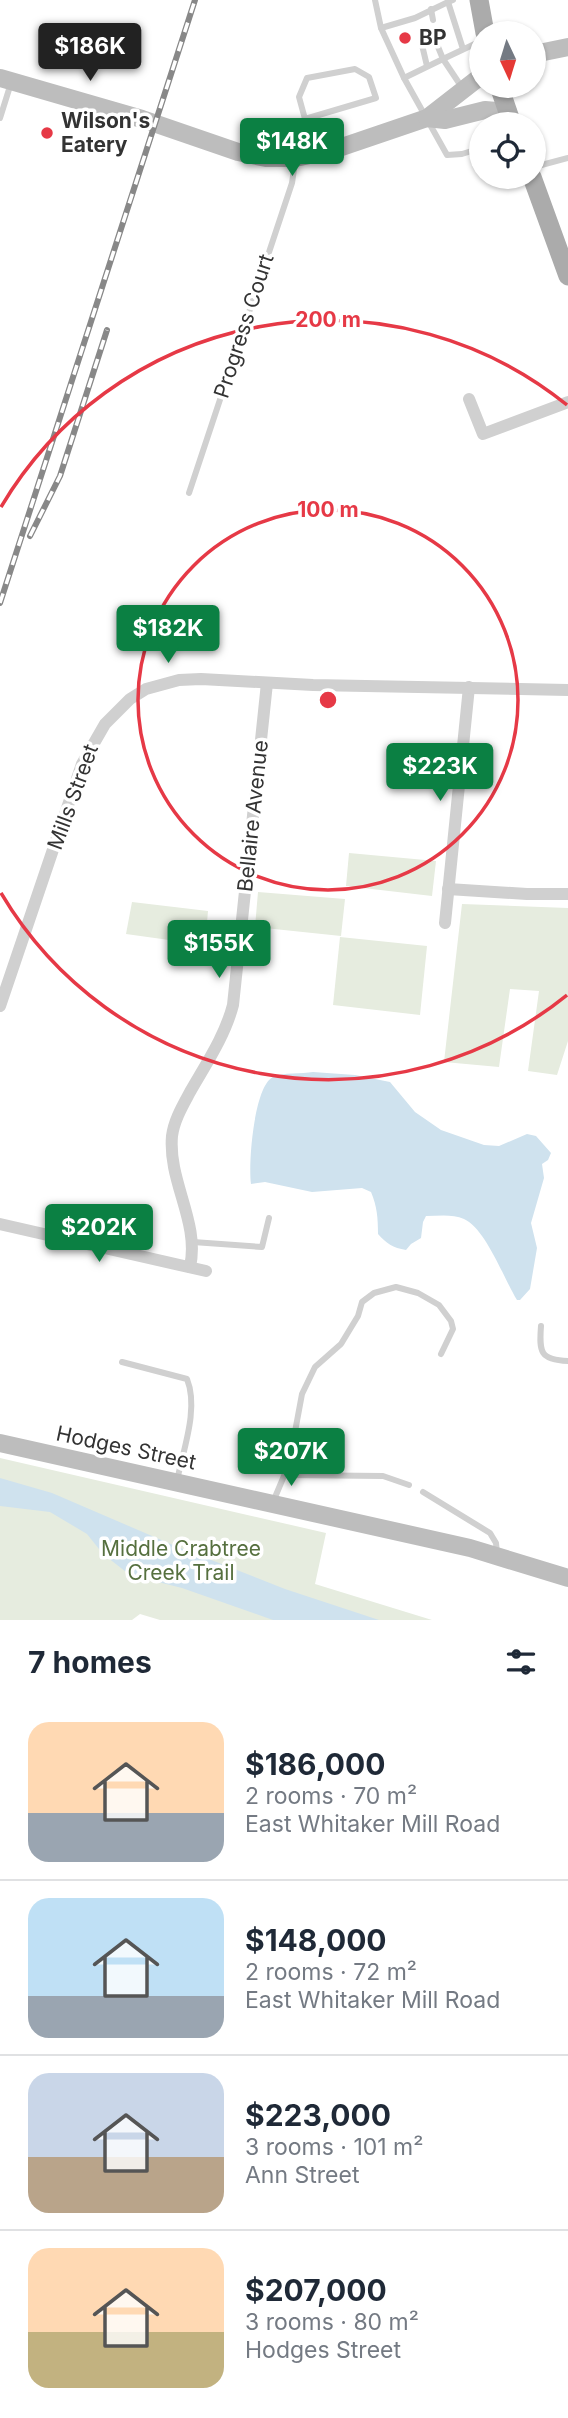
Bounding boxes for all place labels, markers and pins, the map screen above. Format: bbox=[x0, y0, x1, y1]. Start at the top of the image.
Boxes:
pin: $186K bbox=[41, 24, 139, 83]
place label: BP bbox=[419, 25, 447, 50]
marker: BP bbox=[397, 30, 413, 46]
place label: Wilson's Eatery bbox=[61, 108, 150, 157]
pin: $148K bbox=[243, 118, 341, 178]
marker: Wilson's Eatery bbox=[39, 125, 55, 141]
pin: $182K bbox=[119, 606, 217, 665]
centre of rings bbox=[316, 688, 340, 712]
pin: $223K bbox=[391, 744, 489, 803]
pin: $155K bbox=[170, 920, 268, 980]
pin: $202K bbox=[50, 1204, 148, 1264]
pin: $207K bbox=[242, 1428, 340, 1488]

